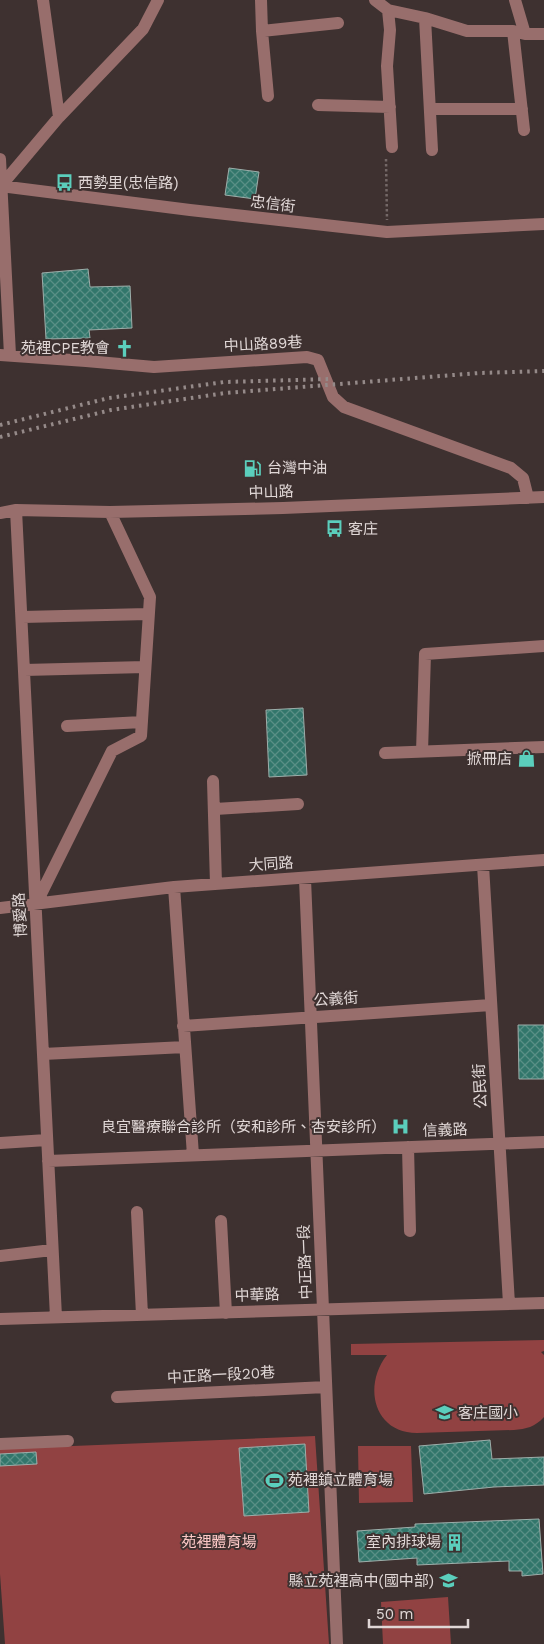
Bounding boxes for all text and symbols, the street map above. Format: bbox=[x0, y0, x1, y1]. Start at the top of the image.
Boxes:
bus stop icon: 西勢里(忠信路) bbox=[54, 173, 74, 193]
place label: 西勢里(忠信路) bbox=[78, 174, 179, 192]
street label: 忠信街 bbox=[250, 192, 296, 216]
street label: 中山路89巷 bbox=[223, 333, 303, 355]
church icon: 苑裡CPE教會 bbox=[114, 338, 134, 358]
place label: 苑裡CPE教會 bbox=[21, 339, 110, 357]
fuel station icon: 台灣中油 bbox=[243, 458, 263, 478]
place label: 台灣中油 bbox=[267, 459, 327, 477]
street label: 中山路 bbox=[248, 482, 294, 502]
bus stop icon: 客庄 bbox=[324, 519, 344, 539]
place label: 客庄 bbox=[348, 520, 378, 538]
shop icon: 掀冊店 bbox=[516, 749, 536, 769]
place label: 掀冊店 bbox=[467, 750, 512, 768]
street label: 大同路 bbox=[248, 853, 294, 875]
street label: 博愛路 bbox=[10, 892, 30, 938]
street label: 公義街 bbox=[313, 988, 359, 1010]
street label: 公民街 bbox=[470, 1063, 490, 1109]
hospital icon: 良宜醫療聯合診所（安和診所、杏安診所） bbox=[390, 1117, 410, 1137]
place label: 良宜醫療聯合診所（安和診所、杏安診所） bbox=[101, 1118, 386, 1136]
street label: 信義路 bbox=[422, 1120, 468, 1140]
street label: 中正路一段 bbox=[295, 1224, 315, 1300]
street label: 中華路 bbox=[234, 1285, 280, 1305]
street label: 中正路一段20巷 bbox=[167, 1363, 275, 1387]
school or university icon: 客庄國小 bbox=[434, 1403, 454, 1423]
place label: 客庄國小 bbox=[458, 1404, 518, 1422]
sports icon: 苑裡鎮立體育場 bbox=[264, 1470, 284, 1490]
place label: 苑裡鎮立體育場 bbox=[288, 1471, 393, 1489]
building icon: 室內排球場 bbox=[445, 1532, 465, 1552]
park label: 苑裡體育場 bbox=[181, 1533, 257, 1551]
place label: 室內排球場 bbox=[366, 1533, 441, 1551]
school or university icon: 縣立苑裡高中(國中部) bbox=[438, 1571, 458, 1591]
place label: 縣立苑裡高中(國中部) bbox=[288, 1572, 434, 1590]
scale bar bbox=[369, 1596, 468, 1628]
text: 50 m bbox=[376, 1605, 413, 1623]

